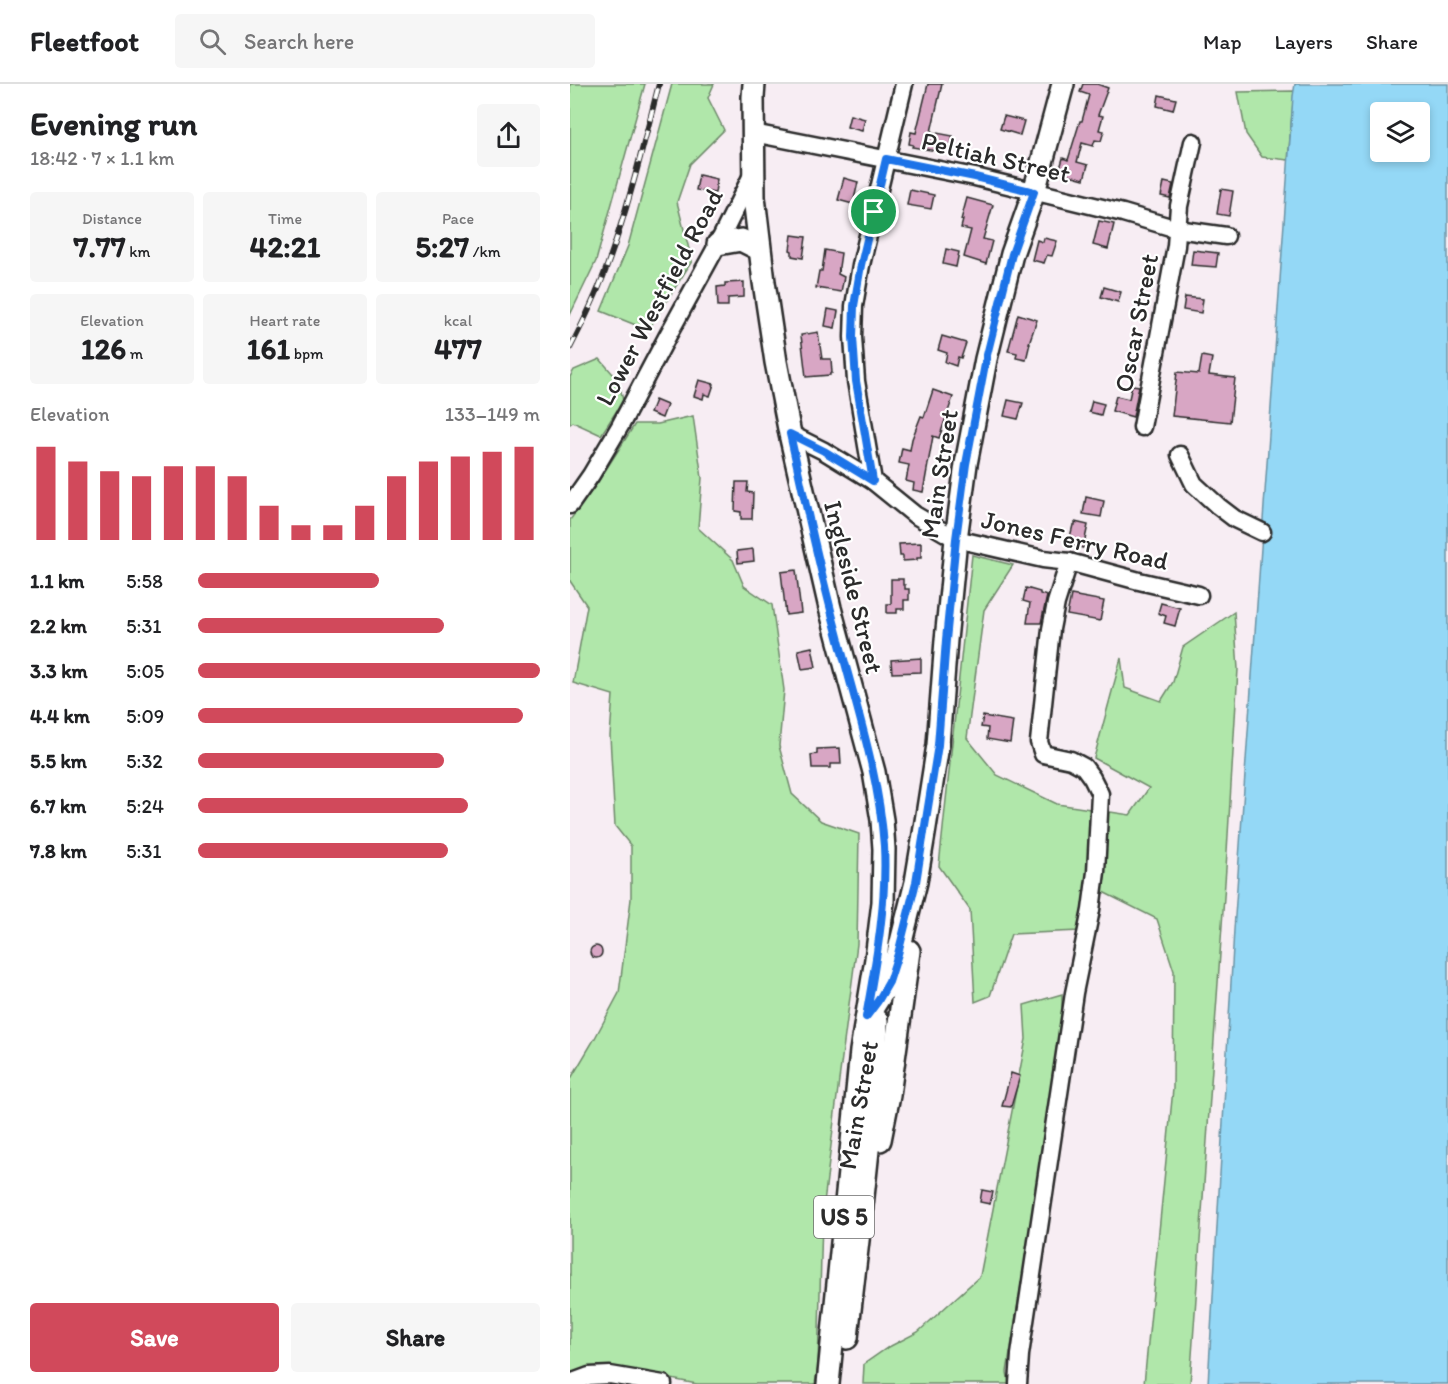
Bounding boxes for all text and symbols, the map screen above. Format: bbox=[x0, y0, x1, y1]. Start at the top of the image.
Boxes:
search box bbox=[175, 14, 595, 68]
text: Fleetfoot bbox=[30, 24, 139, 58]
icon: search bbox=[196, 25, 229, 58]
text: Search here bbox=[244, 28, 354, 55]
text: Map bbox=[1203, 29, 1242, 54]
text: Layers bbox=[1275, 29, 1333, 54]
text: Share bbox=[1366, 29, 1418, 54]
map controls bbox=[1370, 102, 1430, 162]
button: layers bbox=[1370, 102, 1430, 162]
text: Evening run bbox=[30, 104, 197, 143]
button: share bbox=[477, 104, 540, 167]
street label: Peltiah Street bbox=[918, 124, 1074, 190]
text: 18:42 · 7 × 1.1 km bbox=[30, 146, 175, 170]
street label: Lower Westfield Road bbox=[588, 182, 730, 411]
pin bbox=[848, 186, 899, 237]
icon: arrive bbox=[857, 195, 890, 228]
text: Distance bbox=[82, 209, 142, 228]
text: Time bbox=[268, 209, 302, 228]
text: Pace bbox=[442, 209, 474, 228]
text: 7.77 bbox=[74, 228, 126, 265]
text: 42:21 bbox=[250, 228, 320, 265]
text: 5:27 bbox=[415, 228, 469, 265]
text: km bbox=[126, 242, 150, 261]
text: /km bbox=[469, 242, 501, 261]
street label: Oscar Street bbox=[1107, 251, 1165, 395]
text: Elevation bbox=[80, 311, 144, 330]
text: Heart rate bbox=[250, 311, 320, 330]
text: kcal bbox=[444, 311, 472, 330]
text: 126 bbox=[81, 330, 126, 367]
text: 161 bbox=[247, 330, 290, 367]
text: 477 bbox=[434, 330, 482, 367]
text: m bbox=[126, 344, 143, 363]
text: bpm bbox=[290, 344, 324, 363]
text: Elevation bbox=[30, 402, 109, 426]
text: 133–149 m bbox=[445, 402, 540, 426]
street label: Main Street bbox=[913, 407, 965, 541]
street label: Ingleside Street bbox=[817, 497, 891, 677]
street label: Jones Ferry Road bbox=[978, 503, 1172, 577]
text: 1.1 km bbox=[30, 569, 84, 593]
text: 5:58 bbox=[126, 569, 163, 593]
text: 2.2 km bbox=[30, 614, 87, 638]
text: 5:31 bbox=[126, 614, 162, 638]
text: 3.3 km bbox=[30, 659, 88, 683]
text: 5:05 bbox=[126, 659, 164, 683]
text: 4.4 km bbox=[30, 704, 90, 728]
text: 5:09 bbox=[126, 704, 164, 728]
text: 5.5 km bbox=[30, 749, 87, 773]
text: 5:32 bbox=[126, 749, 163, 773]
text: 6.7 km bbox=[30, 794, 86, 818]
text: 5:24 bbox=[126, 794, 164, 818]
text: 7.8 km bbox=[30, 839, 87, 863]
text: 5:31 bbox=[126, 839, 162, 863]
street label: Main Street bbox=[831, 1038, 885, 1172]
road number: US 5 bbox=[814, 1196, 874, 1238]
button: Save bbox=[30, 1303, 279, 1372]
button: Share bbox=[291, 1303, 540, 1372]

